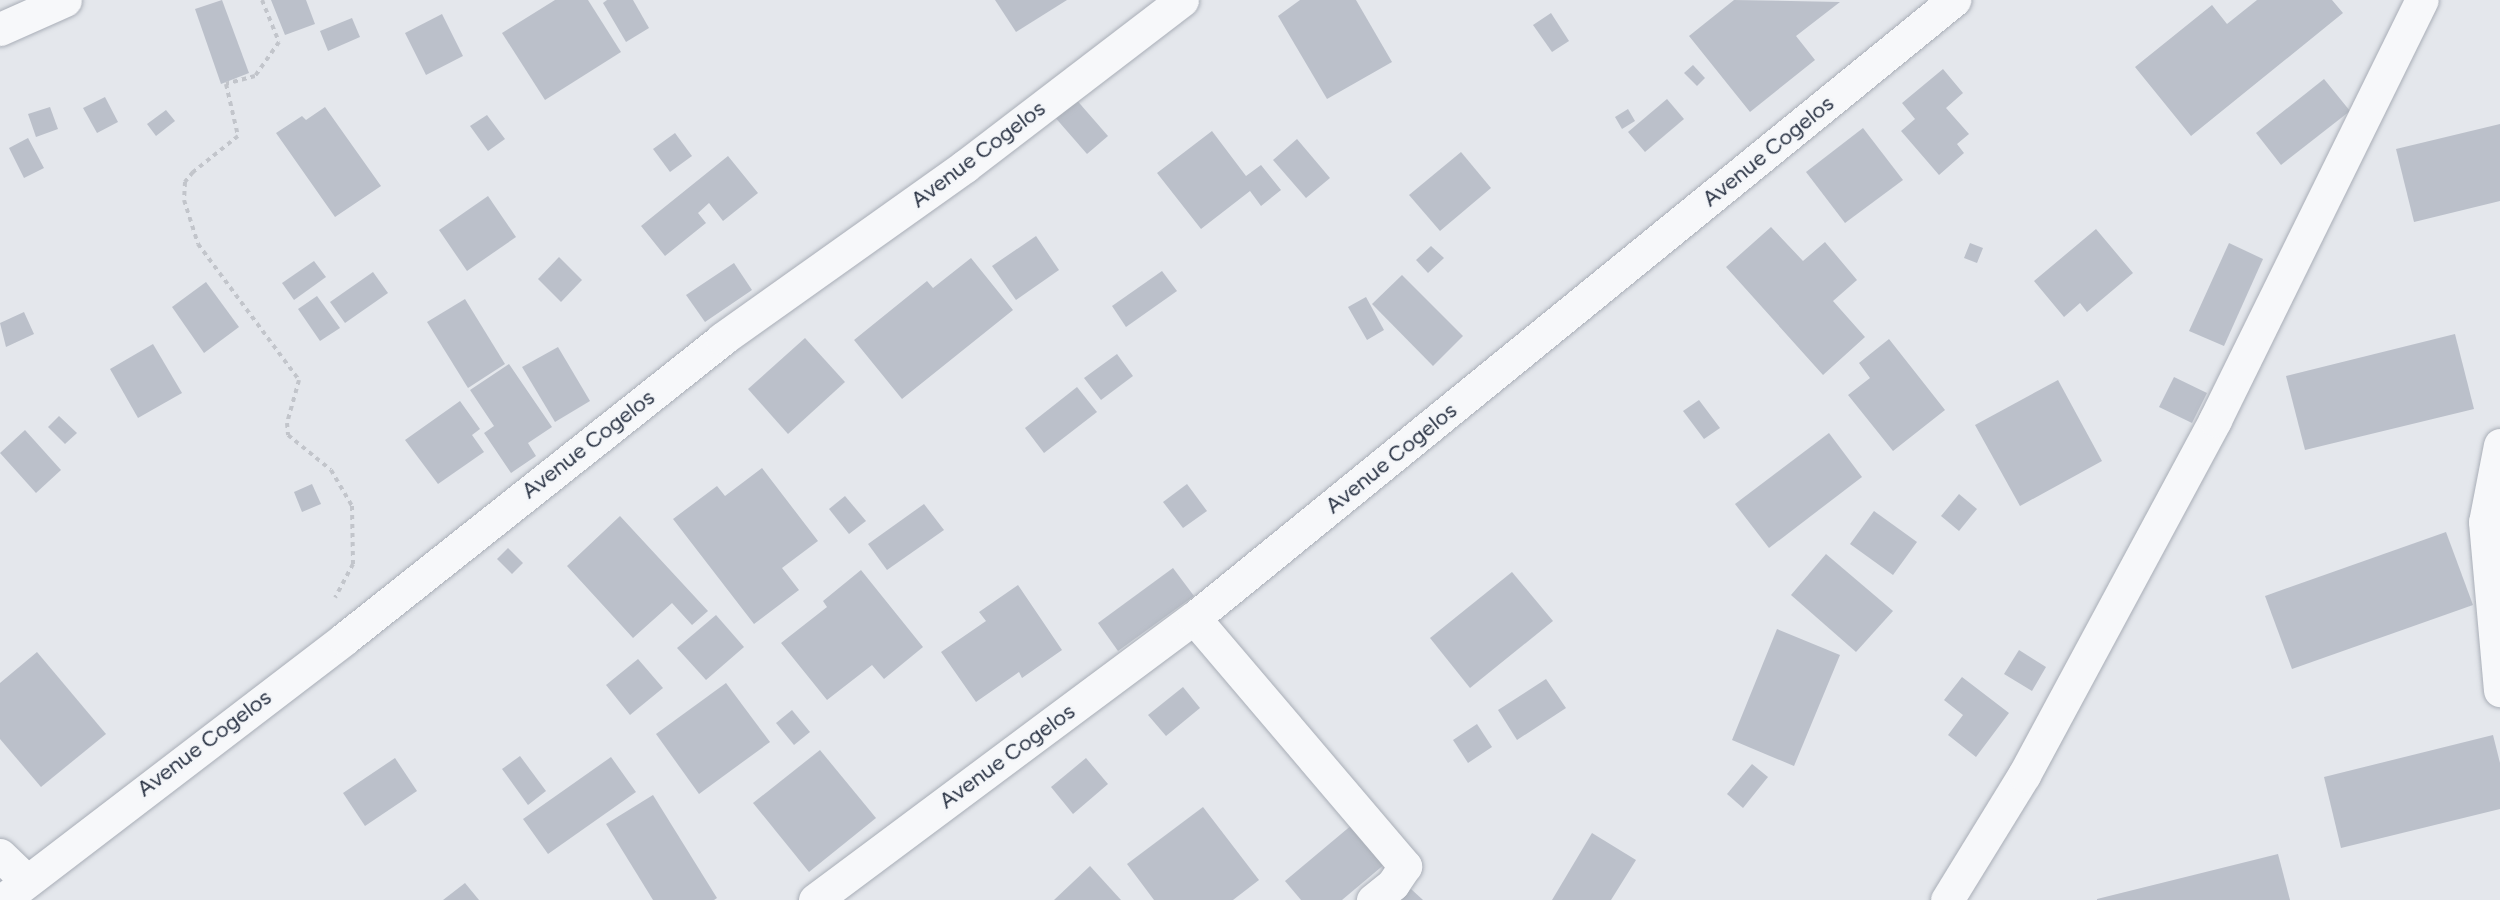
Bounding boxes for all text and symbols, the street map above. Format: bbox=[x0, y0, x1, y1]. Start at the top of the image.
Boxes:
street label: Avenue Cogelos bbox=[1697, 90, 1839, 212]
street label: Avenue Cogelos bbox=[906, 95, 1050, 213]
street label: Avenue Cogelos bbox=[516, 384, 660, 504]
street label: Avenue Cogelos bbox=[1320, 397, 1462, 519]
street label: Avenue Cogelos bbox=[132, 684, 276, 802]
street label: Avenue Cogelos bbox=[934, 698, 1080, 814]

